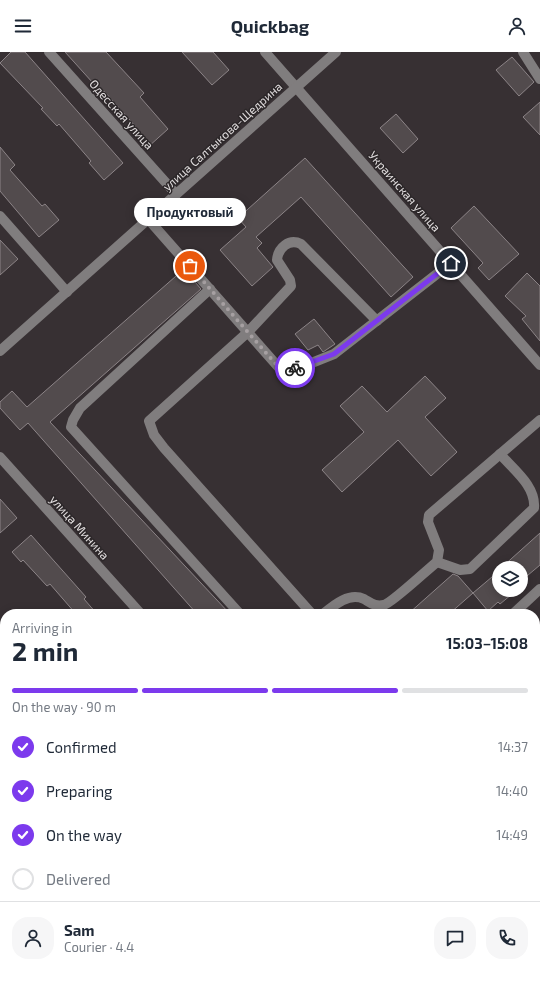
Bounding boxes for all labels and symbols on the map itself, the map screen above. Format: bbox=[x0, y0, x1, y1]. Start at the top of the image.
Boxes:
street label: Одесская улица bbox=[86, 76, 157, 152]
street label: улица Салтыкова-Щедрина bbox=[160, 79, 285, 194]
street label: Украинская улица bbox=[365, 148, 444, 235]
callout: Продуктовый bbox=[134, 198, 246, 226]
pin bbox=[434, 246, 468, 280]
pin bbox=[173, 249, 207, 283]
courier bbox=[275, 348, 315, 388]
street label: улица Минина bbox=[47, 492, 112, 563]

